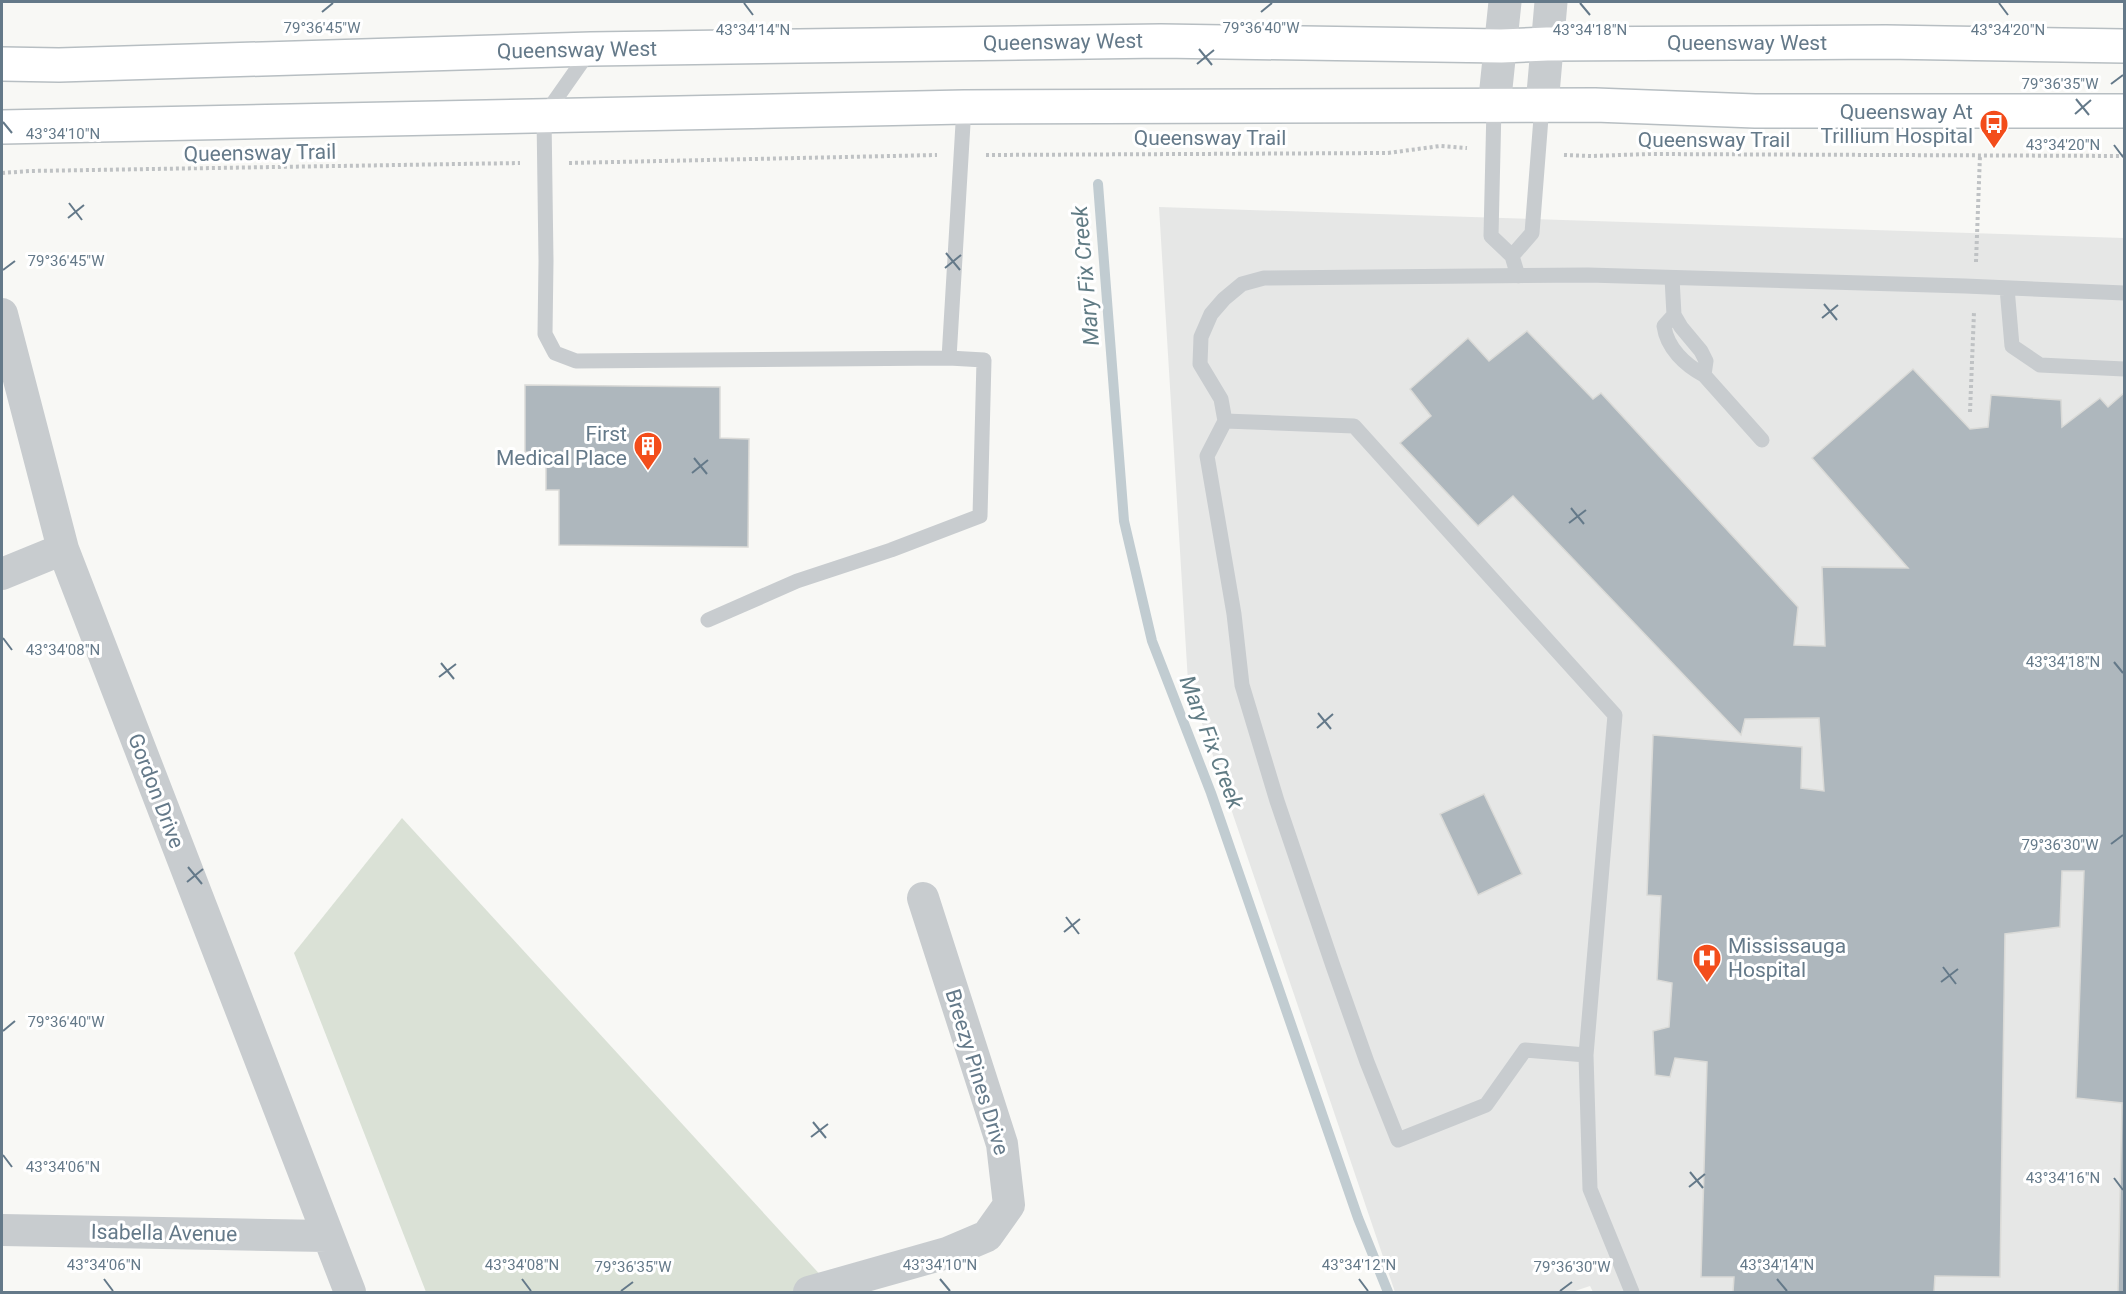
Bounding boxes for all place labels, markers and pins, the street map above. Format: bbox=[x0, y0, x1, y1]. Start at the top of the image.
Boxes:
place label: Queensway At Trillium Hospital bbox=[1820, 100, 1973, 148]
bus stop icon: Queensway At Trillium Hospital bbox=[1978, 108, 2010, 150]
place label: First Medical Place bbox=[496, 422, 627, 470]
building icon: First Medical Place bbox=[632, 430, 664, 472]
place label: Mississauga Hospital bbox=[1728, 934, 1846, 982]
hospital icon: Mississauga Hospital bbox=[1691, 942, 1723, 984]

